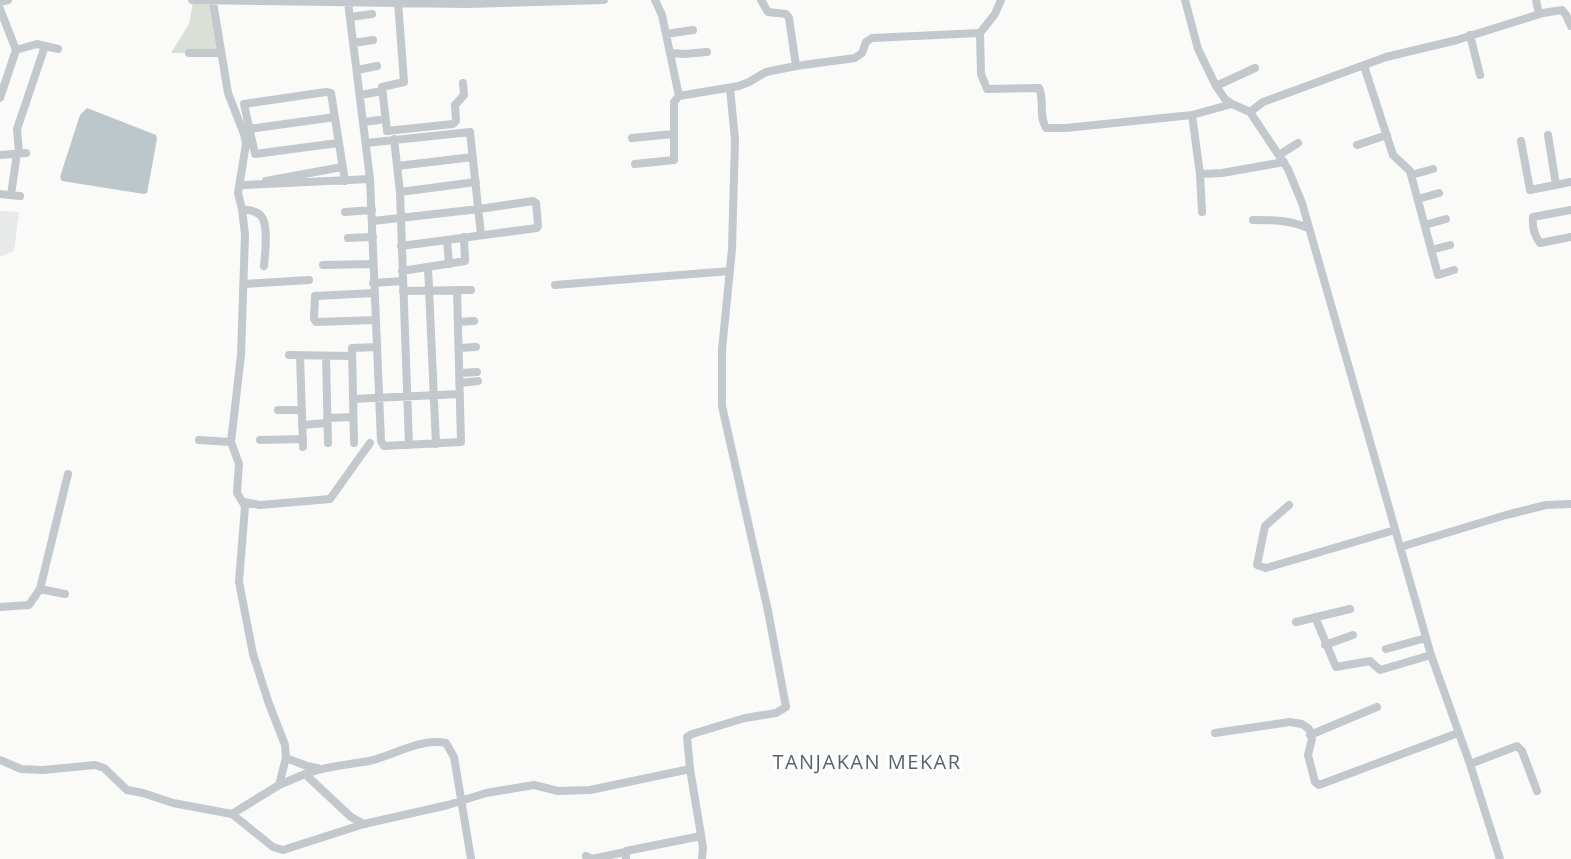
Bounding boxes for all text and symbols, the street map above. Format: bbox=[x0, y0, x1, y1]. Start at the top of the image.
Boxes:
district label: TANJAKAN MEKAR bbox=[772, 751, 962, 775]

